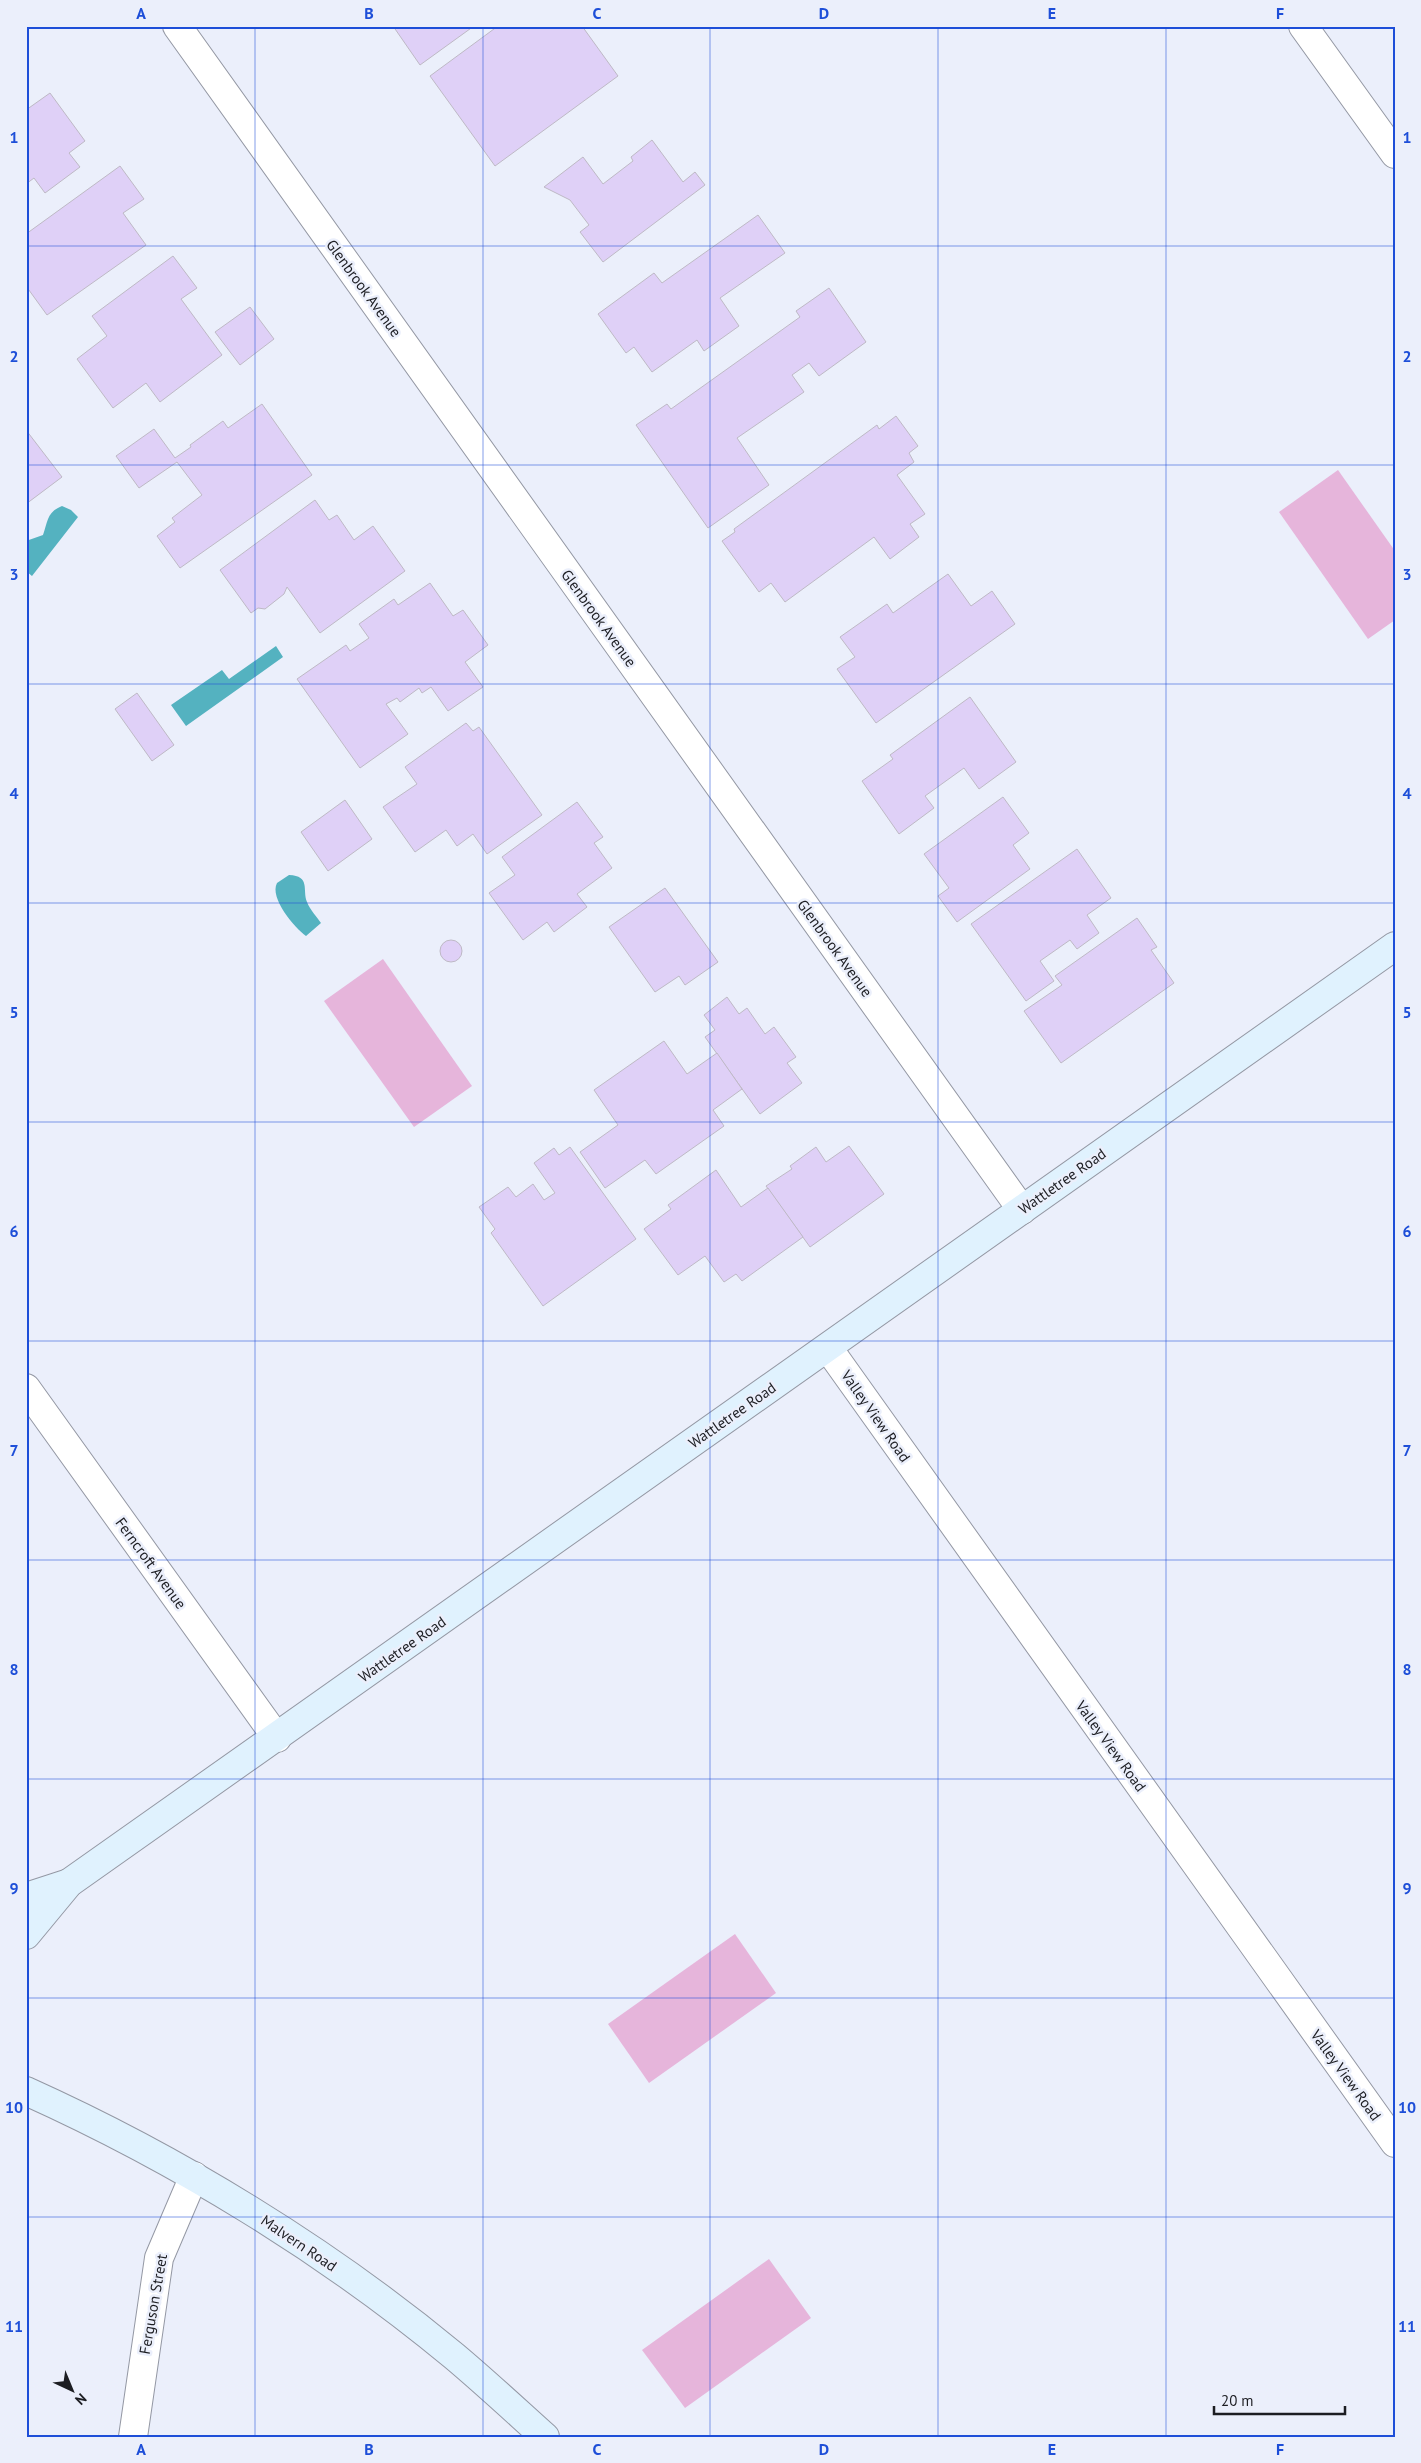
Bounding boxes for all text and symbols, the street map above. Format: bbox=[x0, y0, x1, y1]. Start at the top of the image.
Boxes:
text: A bbox=[136, 3, 146, 23]
text: B bbox=[364, 3, 374, 23]
text: C bbox=[593, 3, 602, 23]
text: D bbox=[819, 3, 829, 23]
text: E bbox=[1048, 3, 1056, 23]
text: F bbox=[1276, 3, 1284, 23]
text: 1 bbox=[9, 127, 19, 147]
text: 1 bbox=[1402, 127, 1412, 147]
street label: Glenbrook Avenue bbox=[322, 236, 406, 340]
text: 2 bbox=[9, 346, 19, 366]
text: 2 bbox=[1402, 346, 1412, 366]
text: 3 bbox=[9, 564, 19, 584]
text: 3 bbox=[1402, 564, 1412, 584]
street label: Glenbrook Avenue bbox=[557, 566, 641, 670]
text: 4 bbox=[9, 783, 19, 803]
text: 4 bbox=[1402, 783, 1412, 803]
street label: Glenbrook Avenue bbox=[793, 896, 877, 1000]
text: 5 bbox=[9, 1002, 19, 1022]
text: 5 bbox=[1402, 1002, 1412, 1022]
street label: Wattletree Road bbox=[1015, 1144, 1109, 1218]
text: 6 bbox=[9, 1221, 19, 1241]
text: 6 bbox=[1402, 1221, 1412, 1241]
street label: Valley View Road bbox=[837, 1366, 915, 1466]
street label: Wattletree Road bbox=[685, 1378, 779, 1452]
text: 7 bbox=[9, 1440, 19, 1460]
text: 7 bbox=[1402, 1440, 1412, 1460]
street label: Ferncroft Avenue bbox=[111, 1514, 191, 1612]
street label: Wattletree Road bbox=[355, 1612, 449, 1686]
text: 8 bbox=[9, 1659, 19, 1679]
text: 8 bbox=[1402, 1659, 1412, 1679]
street label: Valley View Road bbox=[1071, 1696, 1150, 1795]
text: 9 bbox=[9, 1878, 19, 1898]
text: 9 bbox=[1402, 1878, 1412, 1898]
street label: Valley View Road bbox=[1306, 2025, 1385, 2124]
text: 10 bbox=[5, 2097, 23, 2117]
text: 10 bbox=[1398, 2097, 1416, 2117]
street label: Malvern Road bbox=[257, 2211, 341, 2275]
street label: Ferguson Street bbox=[135, 2252, 171, 2356]
text: 11 bbox=[5, 2316, 23, 2336]
text: 11 bbox=[1398, 2316, 1416, 2336]
north arrow bbox=[48, 2366, 98, 2416]
scale bar bbox=[1214, 2383, 1345, 2415]
text: N bbox=[71, 2390, 91, 2409]
text: 20 m bbox=[1221, 2391, 1254, 2410]
text: A bbox=[136, 2439, 146, 2459]
text: B bbox=[364, 2439, 374, 2459]
text: C bbox=[593, 2439, 602, 2459]
text: D bbox=[819, 2439, 829, 2459]
text: E bbox=[1048, 2439, 1056, 2459]
text: F bbox=[1276, 2439, 1284, 2459]

